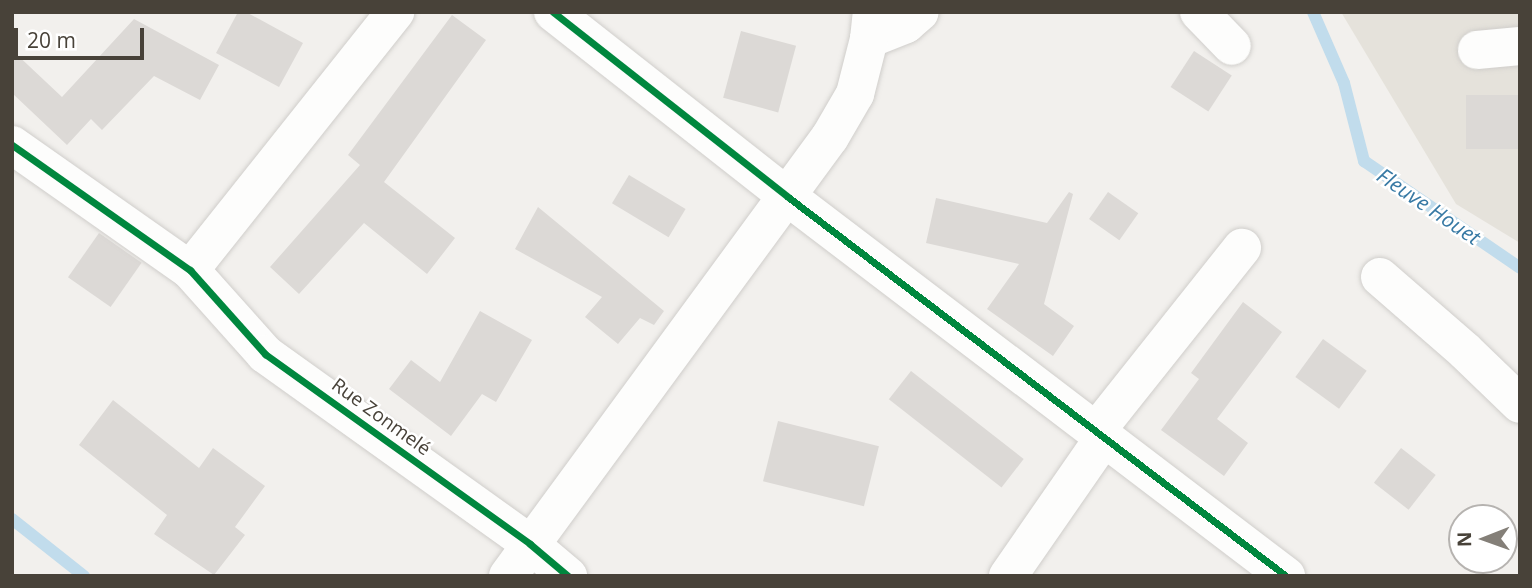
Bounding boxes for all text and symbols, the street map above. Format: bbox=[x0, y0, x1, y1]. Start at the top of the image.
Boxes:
scale bar bbox=[18, 14, 147, 58]
text: 20 m bbox=[27, 26, 76, 54]
water label: Fleuve Houet bbox=[1373, 162, 1485, 250]
street label: Rue Zonmelé bbox=[327, 373, 435, 461]
north arrow bbox=[1448, 504, 1518, 574]
text: N bbox=[1451, 531, 1477, 547]

